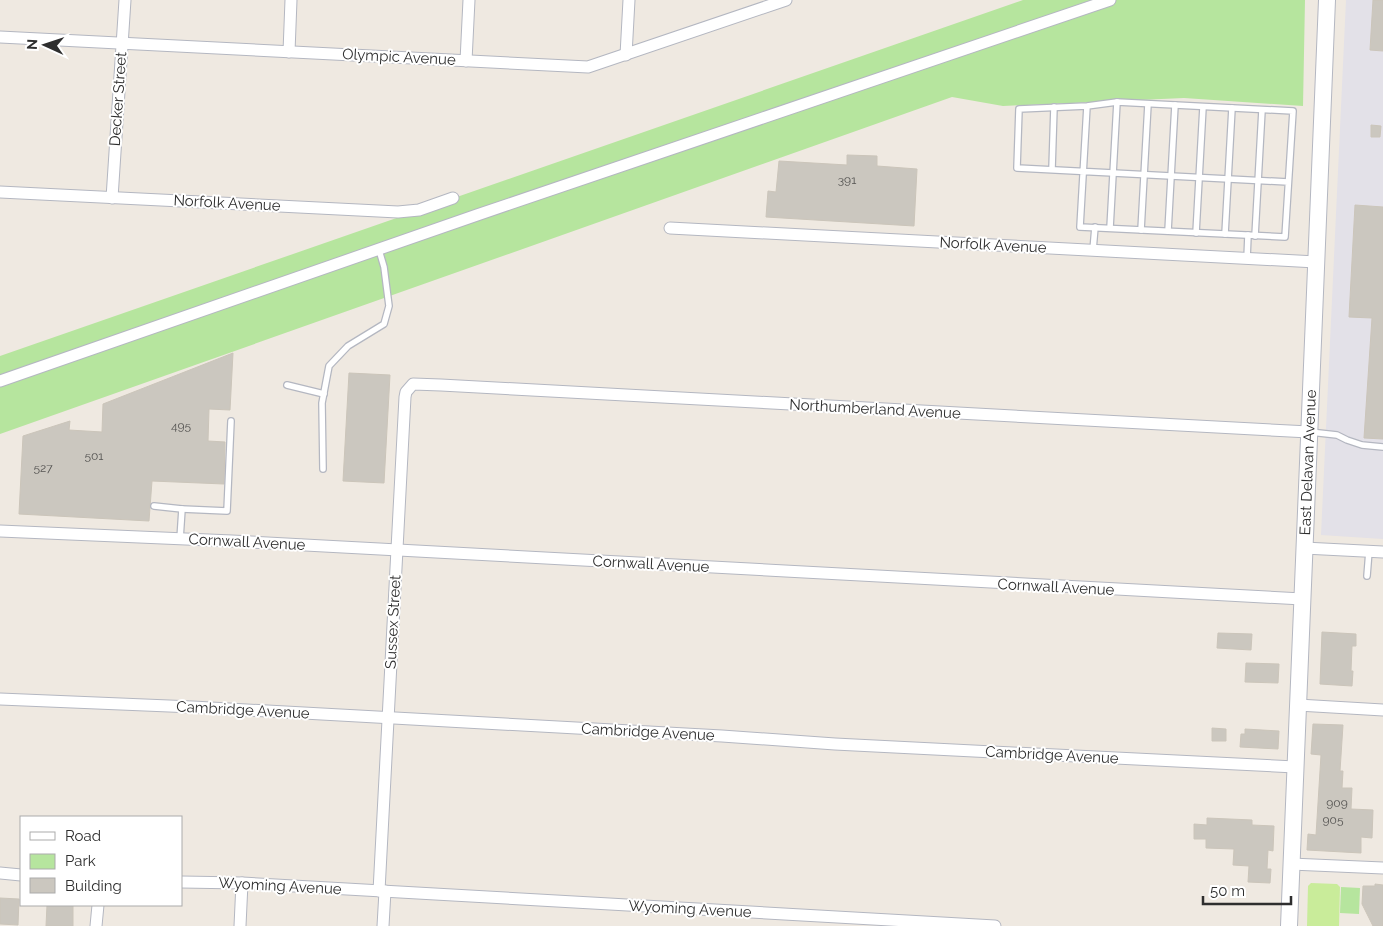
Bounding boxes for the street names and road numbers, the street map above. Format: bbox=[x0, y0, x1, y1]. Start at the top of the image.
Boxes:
street label: Olympic Avenue bbox=[342, 45, 456, 69]
street label: Decker Street bbox=[106, 51, 130, 147]
street label: Norfolk Avenue bbox=[173, 191, 281, 215]
street label: Norfolk Avenue bbox=[939, 233, 1047, 257]
street label: East Delavan Avenue bbox=[1296, 389, 1320, 536]
street label: Northumberland Avenue bbox=[789, 396, 961, 422]
street label: Cornwall Avenue bbox=[188, 530, 306, 554]
street label: Cornwall Avenue bbox=[592, 552, 710, 576]
street label: Sussex Street bbox=[382, 575, 404, 669]
street label: Cornwall Avenue bbox=[997, 575, 1115, 599]
street label: Cambridge Avenue bbox=[176, 698, 310, 722]
street label: Cambridge Avenue bbox=[581, 720, 715, 744]
street label: Cambridge Avenue bbox=[985, 743, 1119, 767]
street label: Wyoming Avenue bbox=[218, 874, 342, 898]
street label: Wyoming Avenue bbox=[628, 897, 752, 921]

